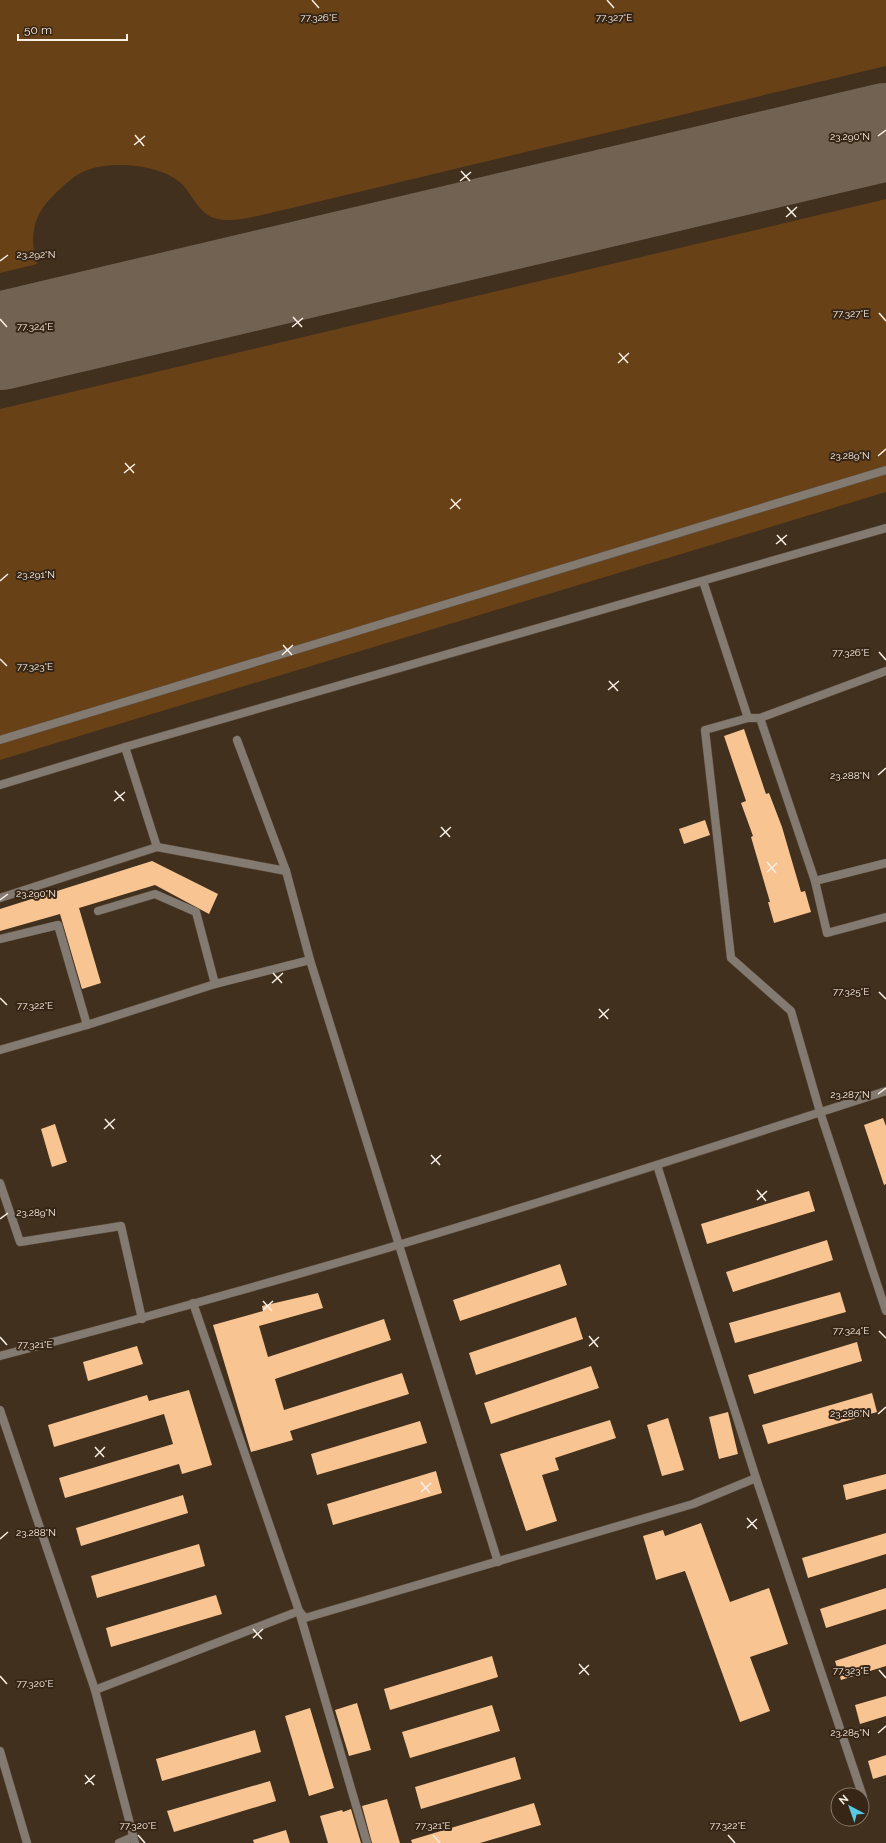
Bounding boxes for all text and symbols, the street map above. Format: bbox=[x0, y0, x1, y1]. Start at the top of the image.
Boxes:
text: 77.326°E bbox=[300, 12, 338, 23]
text: 77.327°E bbox=[596, 12, 632, 23]
scale bar bbox=[18, 16, 127, 42]
text: 50 m bbox=[24, 23, 52, 37]
text: 23.290°N bbox=[830, 131, 870, 142]
text: 23.292°N bbox=[17, 249, 55, 260]
text: 77.327°E bbox=[833, 308, 869, 319]
text: 77.324°E bbox=[17, 321, 53, 332]
text: 23.289°N bbox=[830, 450, 870, 461]
text: 23.291°N bbox=[17, 569, 55, 580]
text: 77.326°E bbox=[832, 647, 870, 658]
text: 77.323°E bbox=[17, 661, 53, 672]
text: 23.288°N bbox=[830, 770, 870, 781]
text: 23.290°N bbox=[16, 888, 56, 899]
text: 77.325°E bbox=[833, 986, 869, 997]
text: 77.322°E bbox=[17, 1000, 53, 1011]
text: 23.287°N bbox=[830, 1089, 870, 1100]
text: 23.289°N bbox=[16, 1207, 56, 1218]
text: 77.324°E bbox=[833, 1325, 869, 1336]
text: 77.321°E bbox=[17, 1339, 53, 1350]
text: 23.286°N bbox=[830, 1408, 870, 1419]
text: 23.288°N bbox=[16, 1527, 56, 1538]
text: 77.323°E bbox=[833, 1665, 869, 1676]
text: 77.320°E bbox=[16, 1678, 54, 1689]
text: 23.285°N bbox=[830, 1727, 870, 1738]
north arrow bbox=[830, 1787, 870, 1827]
text: N bbox=[836, 1792, 851, 1807]
text: 77.320°E bbox=[119, 1820, 157, 1831]
text: 77.321°E bbox=[415, 1820, 451, 1831]
text: 77.322°E bbox=[710, 1820, 746, 1831]

